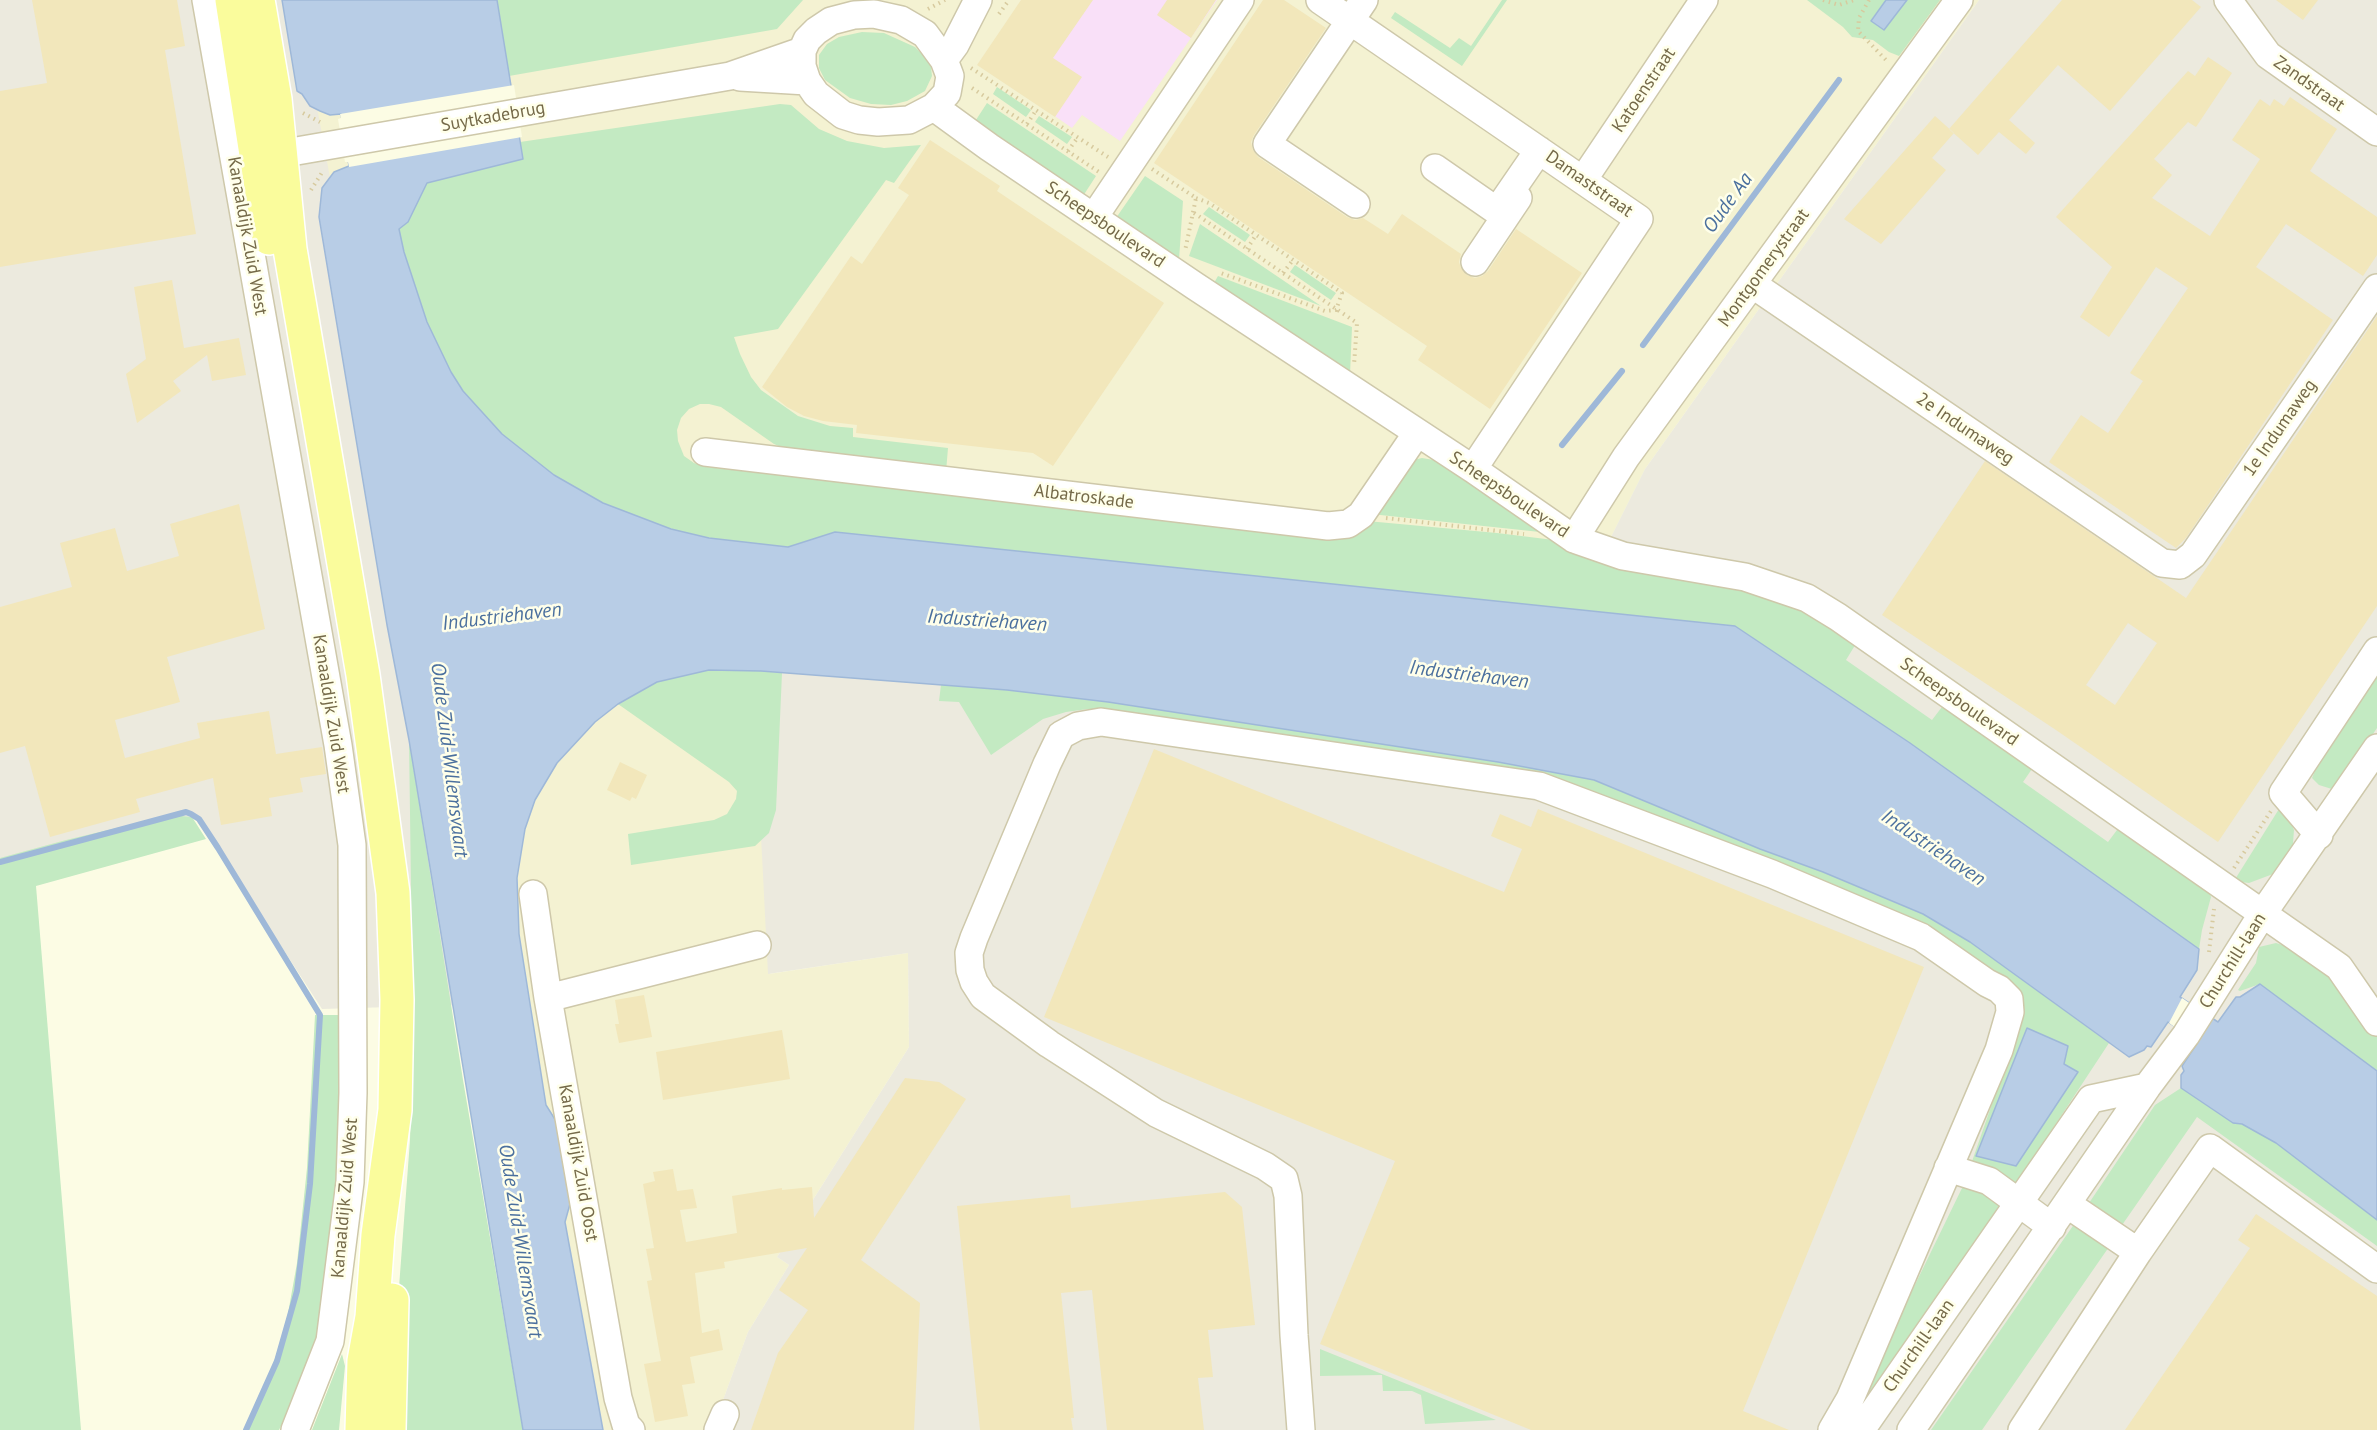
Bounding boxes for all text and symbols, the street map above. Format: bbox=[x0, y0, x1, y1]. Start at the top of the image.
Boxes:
street label: Katoenstraat bbox=[1608, 43, 1680, 137]
street label: Zandstraat bbox=[2269, 52, 2349, 116]
street label: Suytkadebrug bbox=[439, 97, 547, 137]
street label: Damaststraat bbox=[1541, 146, 1637, 222]
street label: Kanaaldijk Zuid West bbox=[222, 155, 272, 317]
water label: Oude Aa bbox=[1698, 168, 1758, 238]
street label: Scheepsboulevard bbox=[1041, 177, 1169, 273]
street label: Montgomerystraat bbox=[1714, 205, 1814, 331]
street label: 1e Indumaweg bbox=[2239, 375, 2321, 481]
street label: 2e Indumaweg bbox=[1912, 388, 2018, 470]
street label: Scheepsboulevard bbox=[1445, 447, 1573, 543]
street label: Albatroskade bbox=[1033, 480, 1135, 514]
water label: Industriehaven bbox=[441, 598, 563, 636]
water label: Industriehaven bbox=[926, 605, 1048, 637]
street label: Kanaaldijk Zuid West bbox=[308, 633, 354, 795]
street label: Scheepsboulevard bbox=[1896, 653, 2022, 751]
water label: Industriehaven bbox=[1408, 656, 1530, 694]
water label: Oude Zuid-Willemsvaart bbox=[425, 661, 473, 859]
water label: Industriehaven bbox=[1876, 804, 1990, 892]
street label: Churchill-laan bbox=[2195, 909, 2271, 1013]
street label: Kanaaldijk Zuid Oost bbox=[554, 1083, 602, 1243]
street label: Kanaaldijk Zuid West bbox=[327, 1117, 363, 1279]
water label: Oude Zuid-Willemsvaart bbox=[493, 1142, 547, 1340]
street label: Churchill-laan bbox=[1879, 1295, 1959, 1397]

